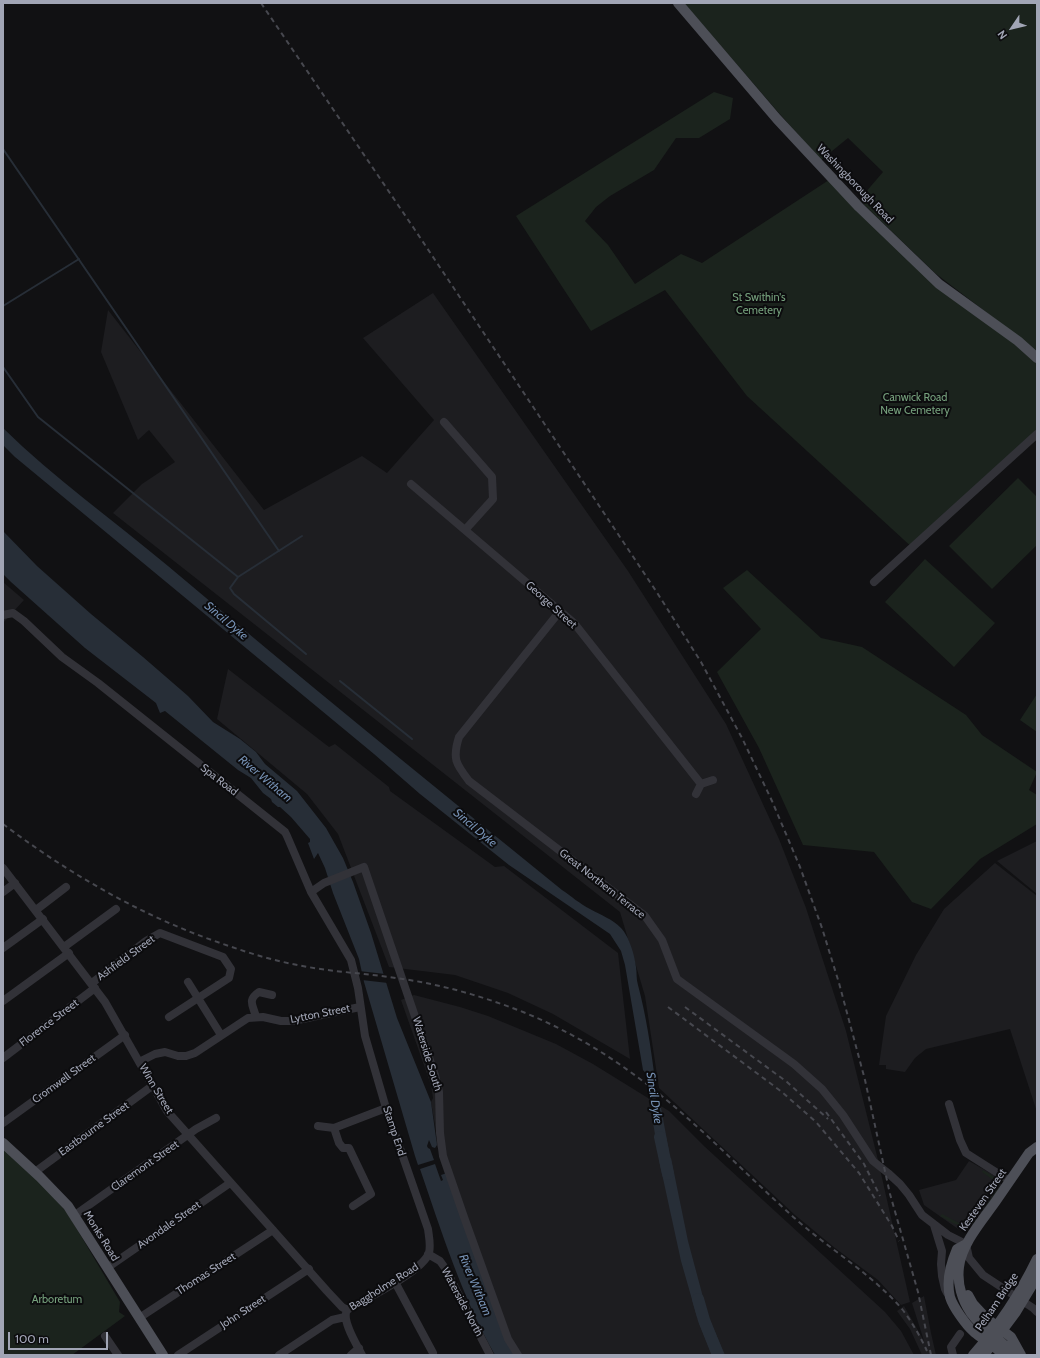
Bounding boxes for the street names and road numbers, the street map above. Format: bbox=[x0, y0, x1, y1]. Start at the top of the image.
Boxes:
street label: Washingborough Road bbox=[814, 142, 896, 226]
street label: George Street bbox=[523, 579, 579, 631]
street label: Spa Road bbox=[198, 761, 240, 799]
street label: Great Northern Terrace bbox=[556, 846, 648, 922]
street label: Ashfield Street bbox=[95, 933, 157, 983]
street label: Florence Street bbox=[17, 996, 81, 1050]
street label: Lytton Street bbox=[289, 1002, 351, 1026]
street label: Waterside South bbox=[409, 1015, 445, 1093]
street label: Cromwell Street bbox=[30, 1052, 98, 1106]
street label: Winn Street bbox=[136, 1062, 176, 1116]
street label: Eastbourne Street bbox=[56, 1099, 132, 1159]
street label: Stamp End bbox=[380, 1104, 408, 1158]
street label: Claremont Street bbox=[109, 1138, 181, 1194]
street label: Kesteven Street bbox=[957, 1166, 1009, 1234]
street label: Avondale Street bbox=[135, 1198, 203, 1252]
street label: Monks Road bbox=[80, 1208, 122, 1264]
street label: Thomas Street bbox=[174, 1250, 238, 1298]
street label: Baggholme Road bbox=[347, 1260, 421, 1314]
street label: Waterside North bbox=[438, 1265, 486, 1339]
street label: Pelham Bridge bbox=[973, 1270, 1021, 1334]
street label: John Street bbox=[218, 1292, 268, 1332]

